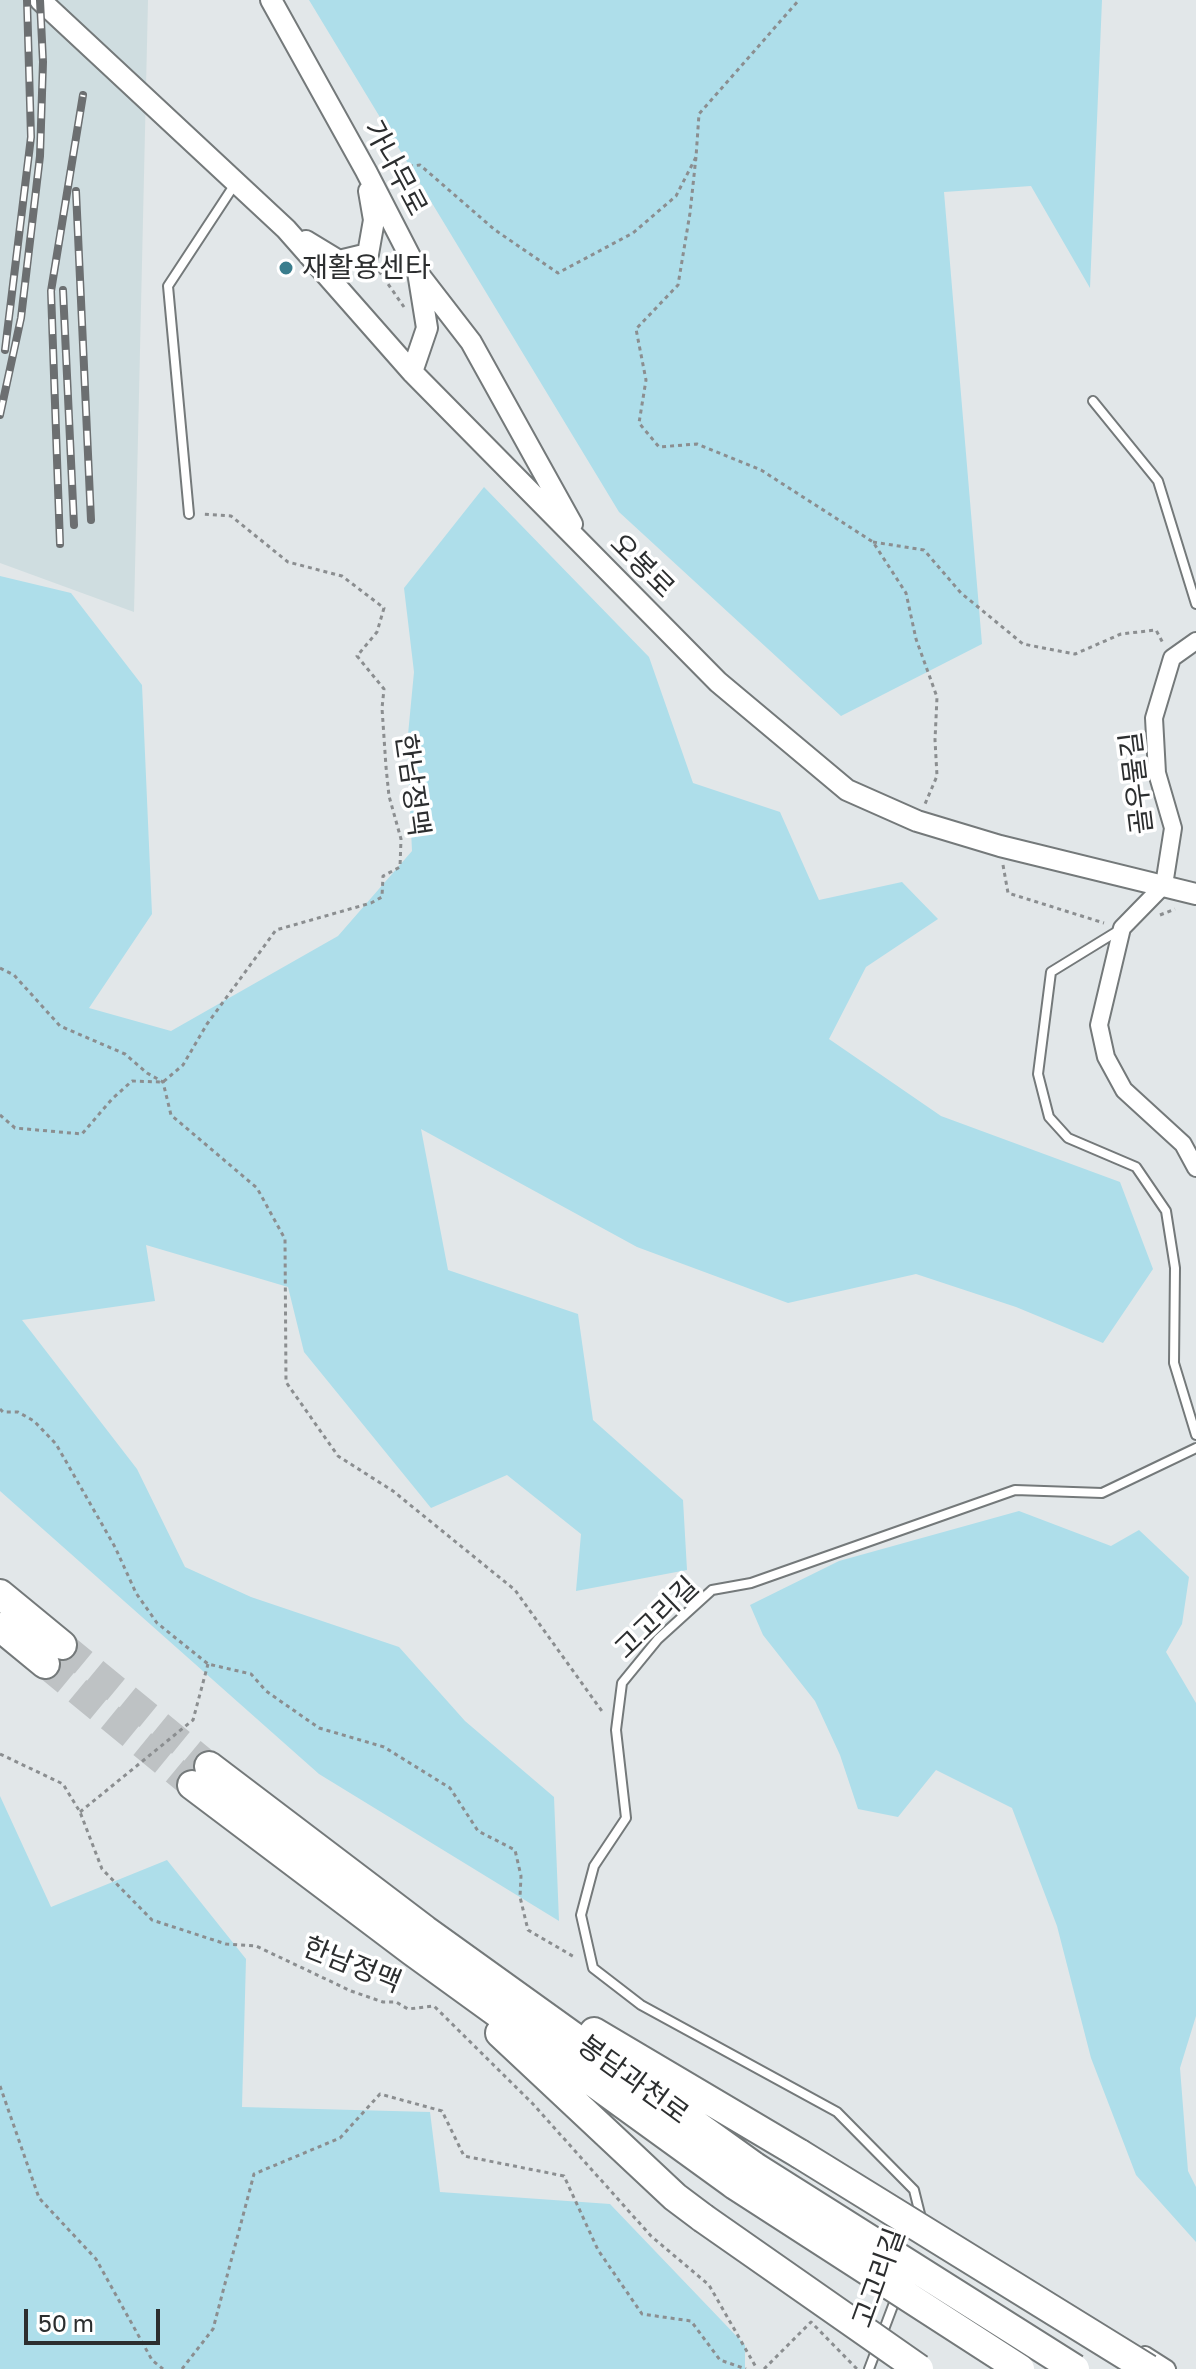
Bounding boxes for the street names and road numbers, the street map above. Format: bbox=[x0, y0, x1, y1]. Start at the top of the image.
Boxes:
street label: 가나무로 bbox=[356, 115, 434, 221]
street label: 오봉로 bbox=[603, 527, 681, 605]
street label: 골우물길 bbox=[1114, 730, 1160, 836]
street label: 한남정맥 bbox=[388, 732, 436, 838]
street label: 고고리길 bbox=[608, 1570, 706, 1666]
street label: 한남정맥 bbox=[298, 1930, 406, 2000]
street label: 봉담과천로 bbox=[571, 2029, 695, 2131]
street label: 고고리길 bbox=[846, 2224, 912, 2332]

